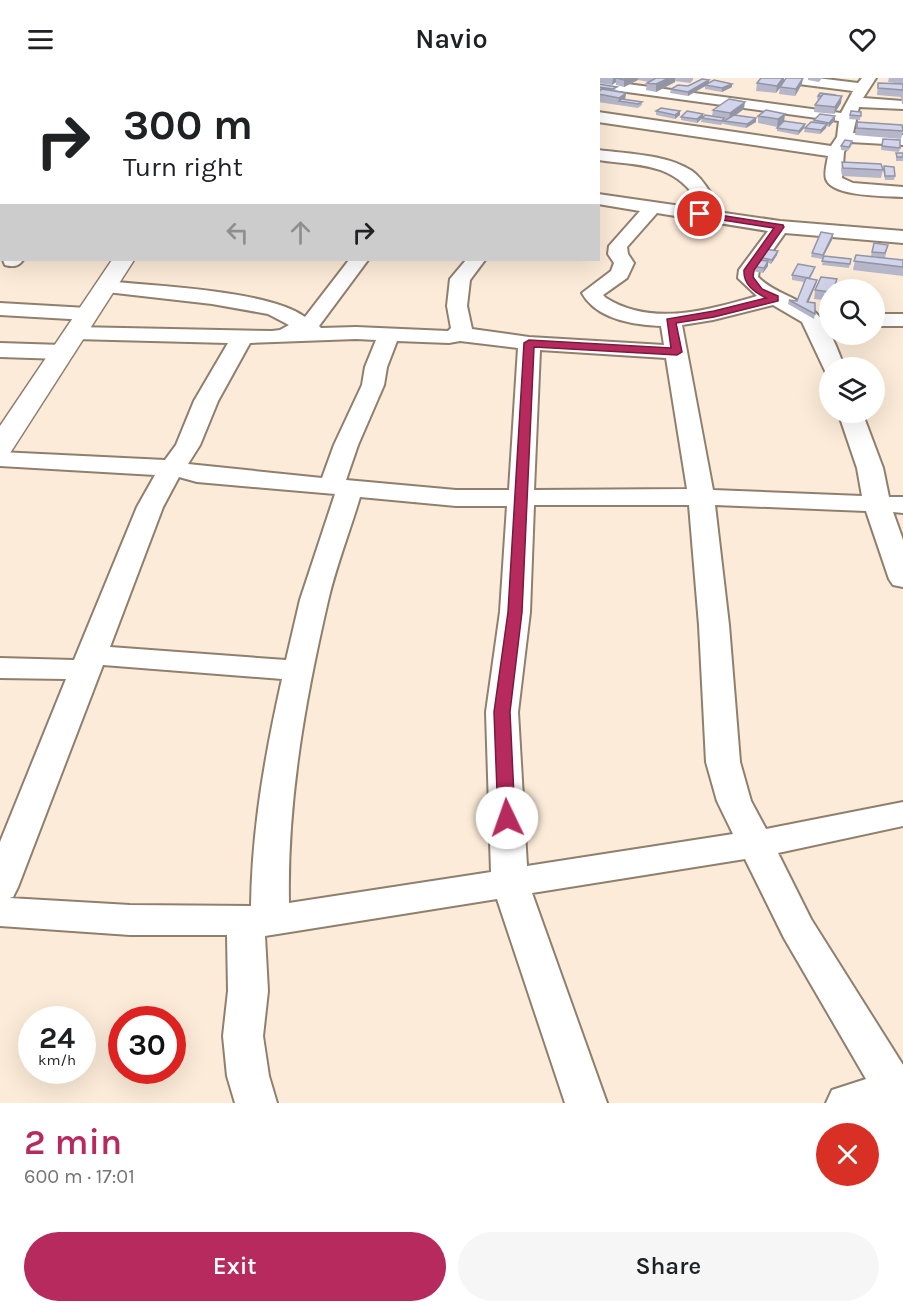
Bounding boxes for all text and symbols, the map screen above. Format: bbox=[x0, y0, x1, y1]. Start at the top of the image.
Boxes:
icon: menu bbox=[24, 23, 57, 56]
text: Navio bbox=[415, 23, 488, 55]
icon: heart bbox=[846, 23, 879, 56]
text: 300 m bbox=[123, 100, 253, 150]
icon: right bbox=[24, 102, 102, 180]
text: Turn right bbox=[123, 151, 243, 183]
pin bbox=[674, 188, 725, 239]
icon: arrive bbox=[683, 197, 716, 230]
icon: left bbox=[221, 216, 254, 249]
icon: ahead bbox=[284, 216, 317, 249]
icon: right bbox=[347, 216, 380, 249]
map controls bbox=[819, 279, 885, 423]
button: search bbox=[819, 279, 885, 345]
button: layers bbox=[819, 357, 885, 423]
position arrow bbox=[475, 786, 539, 850]
speed limit sign: 30 bbox=[108, 1006, 186, 1084]
text: 24 bbox=[39, 1020, 75, 1056]
text: km/h bbox=[38, 1051, 76, 1069]
text: 2 min bbox=[24, 1121, 122, 1163]
button: close bbox=[816, 1123, 879, 1186]
text: 600 m · 17:01 bbox=[24, 1165, 135, 1188]
button: Exit bbox=[24, 1232, 446, 1301]
button: Share bbox=[458, 1232, 879, 1301]

